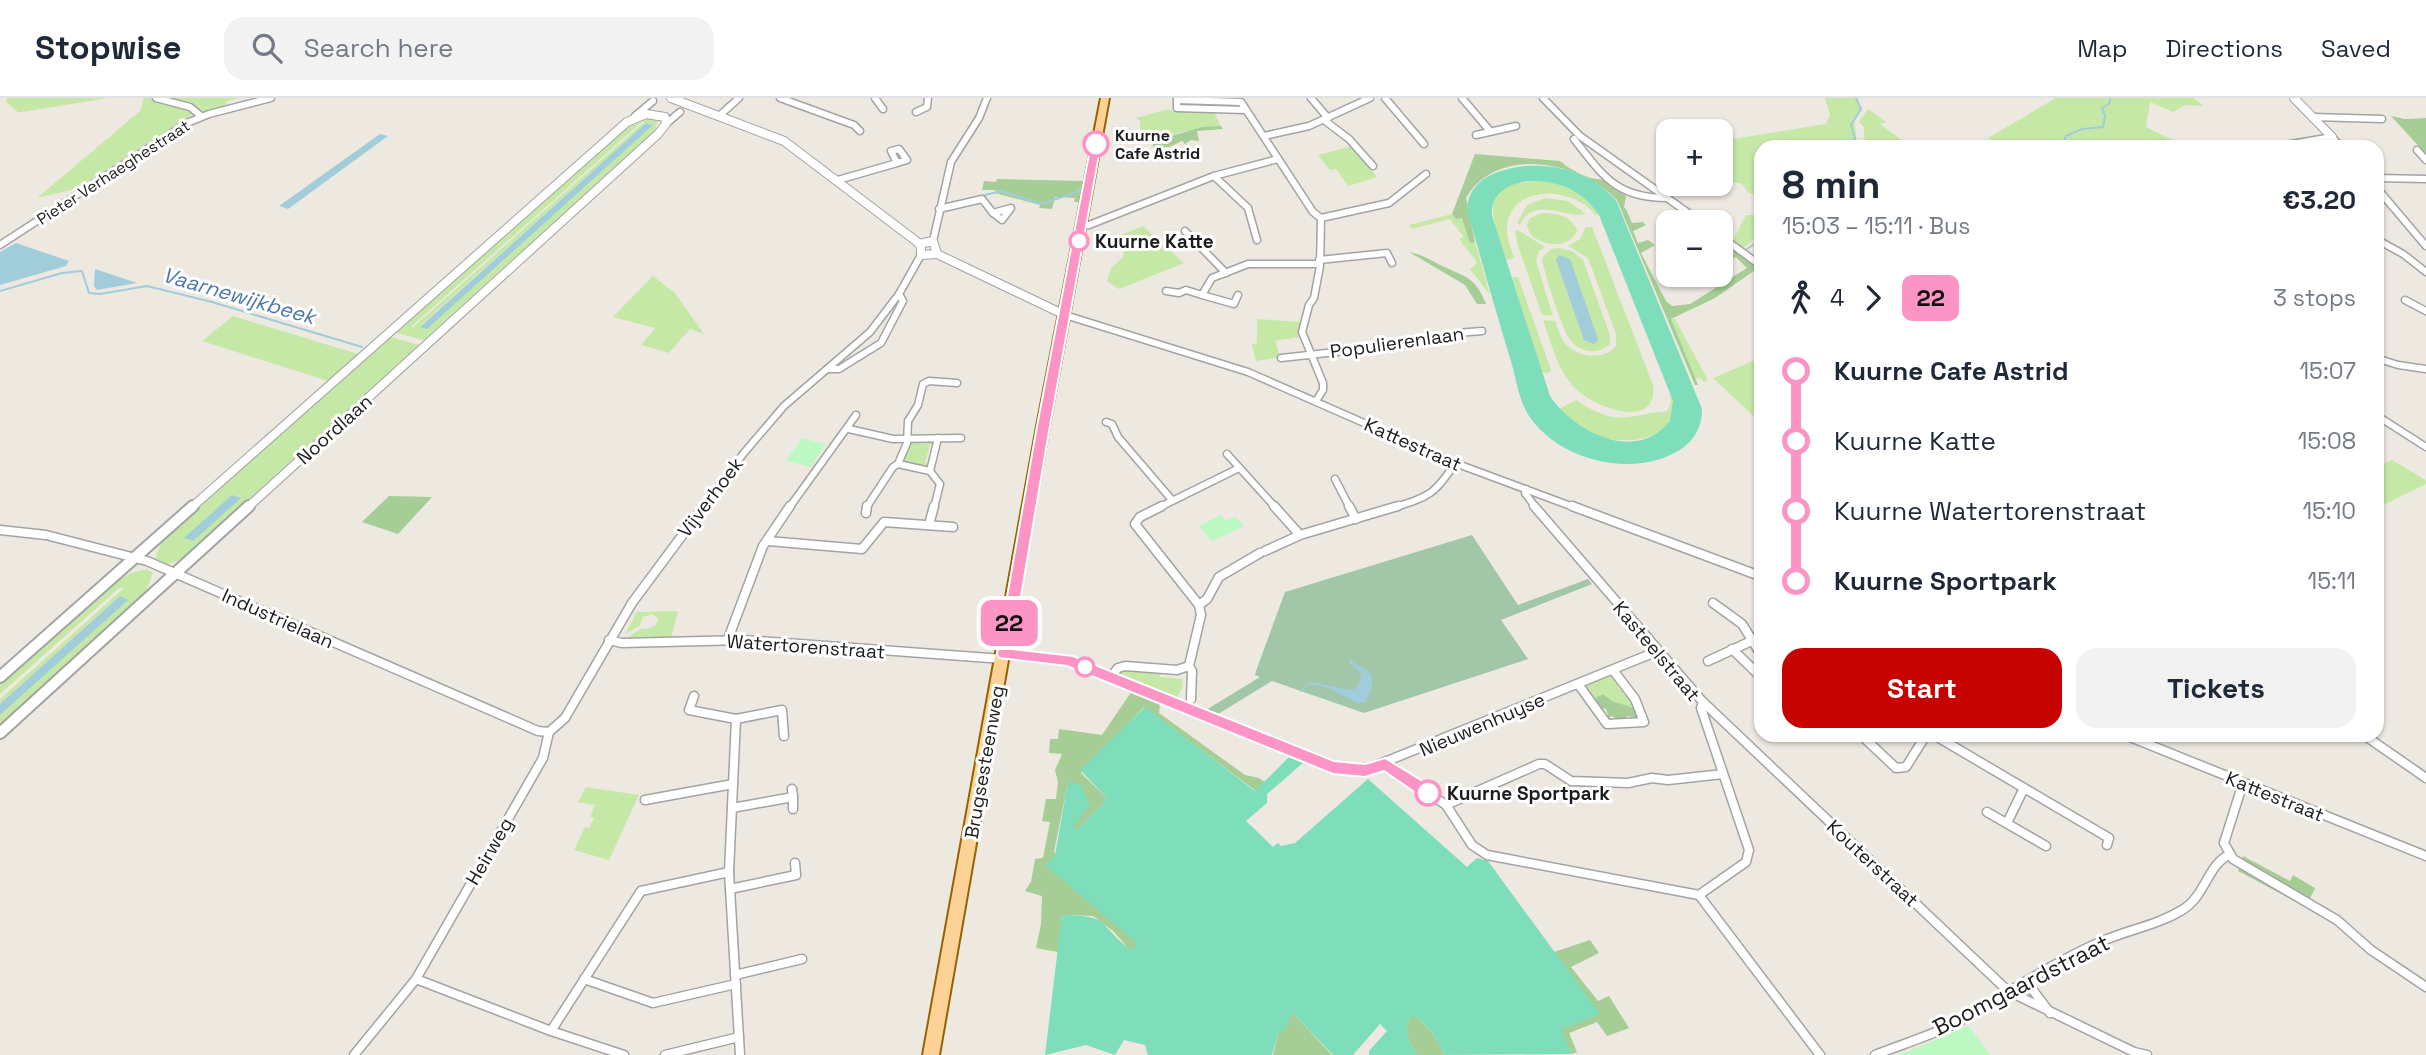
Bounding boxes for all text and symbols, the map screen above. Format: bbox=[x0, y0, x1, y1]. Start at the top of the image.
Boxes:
search box bbox=[224, 17, 714, 80]
text: Stopwise bbox=[35, 27, 182, 69]
icon: search bbox=[248, 29, 286, 67]
text: Search here bbox=[304, 31, 453, 65]
text: Map bbox=[2077, 33, 2127, 64]
text: Directions bbox=[2165, 33, 2283, 64]
text: Saved bbox=[2321, 33, 2391, 64]
street label: Pieter Verhaeghestraat bbox=[33, 115, 194, 230]
map controls bbox=[1656, 119, 1733, 287]
button: + bbox=[1656, 119, 1733, 196]
place label: Kuurne Cafe Astrid bbox=[1115, 125, 1200, 164]
marker: Kuurne Cafe Astrid bbox=[1083, 131, 1109, 157]
text: 8 min bbox=[1782, 161, 1880, 209]
text: €3.20 bbox=[2283, 183, 2356, 217]
button: − bbox=[1656, 210, 1733, 287]
text: 15:03 – 15:11 · Bus bbox=[1782, 211, 1970, 241]
place label: Kuurne Katte bbox=[1095, 229, 1214, 254]
marker: Kuurne Katte bbox=[1069, 231, 1089, 251]
water label: Vaarnewijkbeek bbox=[160, 261, 321, 331]
icon: walk bbox=[1782, 279, 1820, 317]
icon: forward bbox=[1854, 279, 1892, 317]
text: 22 bbox=[1916, 282, 1945, 313]
text: 4 bbox=[1830, 283, 1844, 313]
text: 3 stops bbox=[2273, 283, 2356, 313]
street label: Populierenlaan bbox=[1328, 321, 1466, 364]
text: Kuurne Cafe Astrid bbox=[1834, 354, 2068, 388]
text: 15:07 bbox=[2299, 356, 2356, 386]
street label: Noordlaan bbox=[291, 389, 377, 470]
street label: Kattestraat bbox=[1360, 412, 1465, 477]
text: Kuurne Katte bbox=[1834, 424, 1996, 458]
text: 15:08 bbox=[2298, 426, 2356, 456]
street label: Vijverhoek bbox=[672, 452, 749, 542]
text: Kuurne Watertorenstraat bbox=[1834, 494, 2146, 528]
text: 15:10 bbox=[2302, 496, 2356, 526]
text: Kuurne Sportpark bbox=[1834, 564, 2057, 598]
text: 15:11 bbox=[2308, 566, 2356, 596]
street label: Industrielaan bbox=[218, 583, 338, 654]
street label: Kasteelstraat bbox=[1607, 596, 1706, 707]
line badge: 22 bbox=[978, 600, 1040, 646]
text: 22 bbox=[995, 607, 1023, 638]
street label: Watertorenstraat bbox=[726, 628, 886, 665]
button: Start bbox=[1782, 648, 2062, 728]
button: Tickets bbox=[2076, 648, 2356, 728]
unlabelled marker bbox=[1075, 657, 1095, 677]
street label: Brugsesteenweg bbox=[959, 683, 1010, 841]
street label: Nieuwenhuyse bbox=[1416, 687, 1549, 762]
street label: Kattestraat bbox=[2222, 765, 2328, 828]
marker: Kuurne Sportpark bbox=[1415, 780, 1441, 806]
place label: Kuurne Sportpark bbox=[1447, 781, 1610, 806]
street label: Heirweg bbox=[460, 813, 519, 890]
street label: Kouterstraat bbox=[1822, 814, 1924, 912]
street label: Boomgaardstraat bbox=[1927, 927, 2115, 1043]

